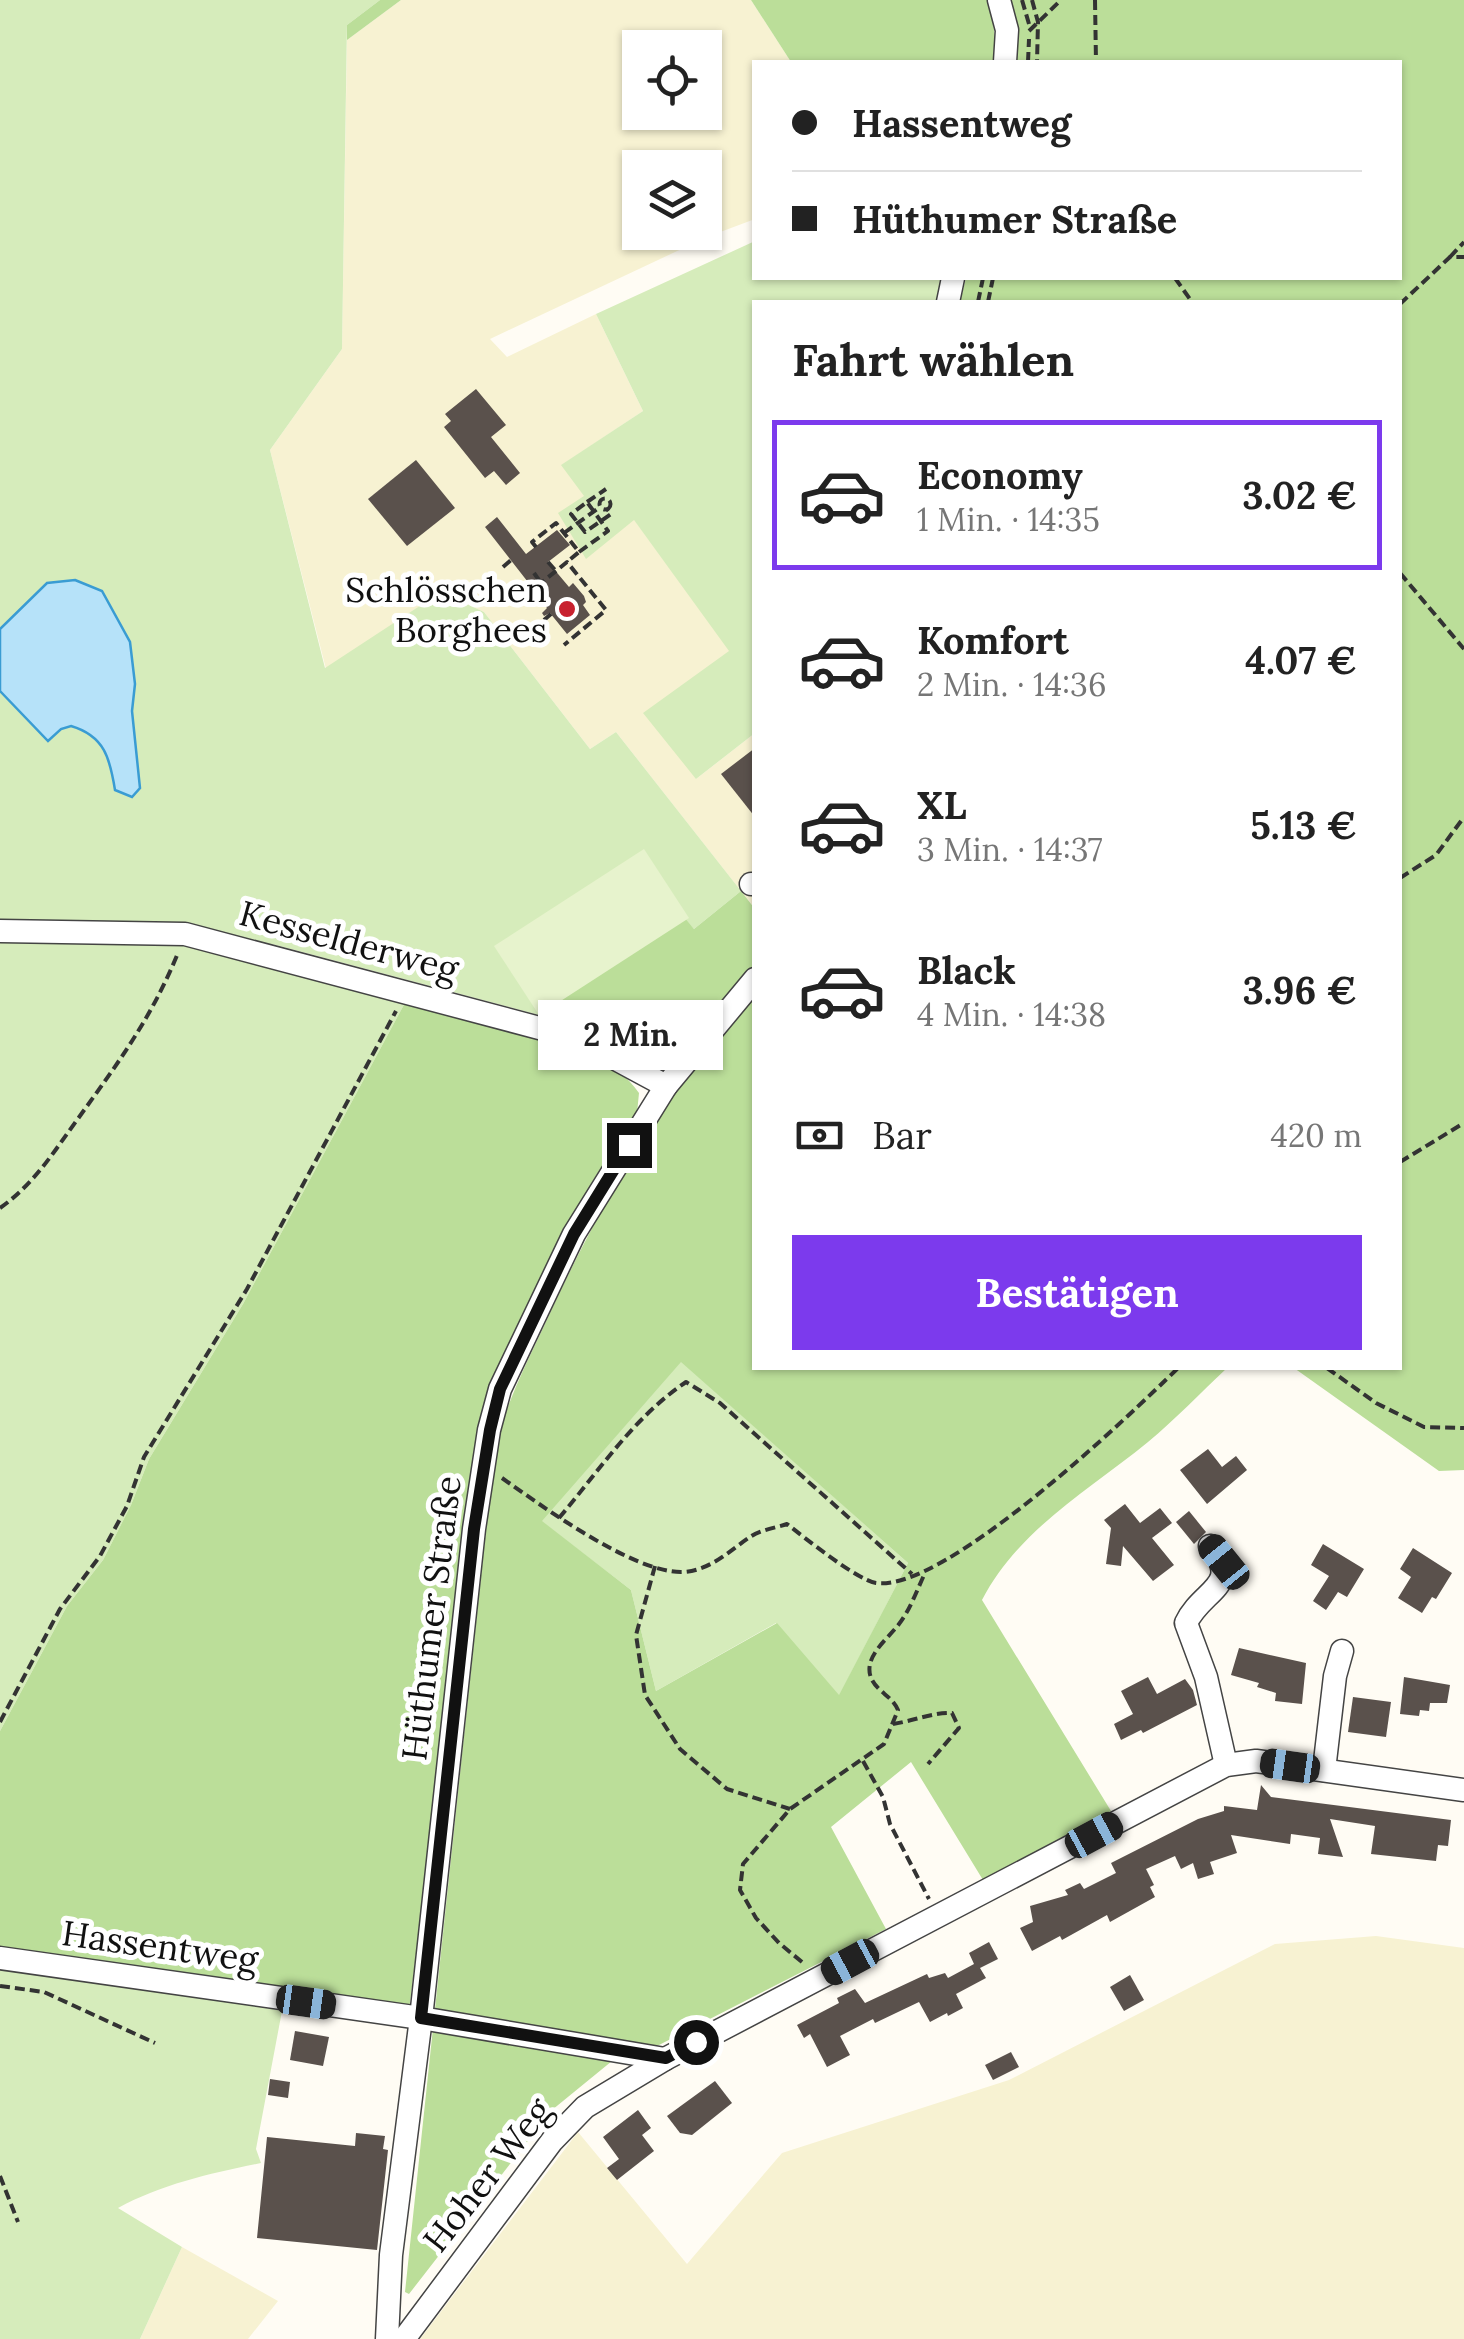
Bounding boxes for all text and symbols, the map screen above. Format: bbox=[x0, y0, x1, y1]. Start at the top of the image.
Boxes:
map controls bbox=[622, 30, 722, 250]
button: locate bbox=[622, 30, 722, 130]
text: Hassentweg bbox=[852, 99, 1071, 147]
button: layers bbox=[622, 150, 722, 250]
text: Hüthumer Straße bbox=[852, 195, 1177, 243]
text: Fahrt wählen bbox=[792, 331, 1074, 388]
icon: car bbox=[797, 450, 887, 540]
text: Economy bbox=[917, 451, 1083, 499]
text: 3.02 € bbox=[1242, 471, 1357, 519]
text: 1 Min. · 14:35 bbox=[917, 499, 1100, 540]
place label: Schlösschen Borghees bbox=[345, 567, 547, 652]
marker: Schlösschen Borghees bbox=[556, 598, 578, 620]
icon: car bbox=[797, 615, 887, 705]
text: Komfort bbox=[917, 616, 1069, 664]
text: 4.07 € bbox=[1245, 636, 1357, 684]
text: 2 Min. · 14:36 bbox=[917, 664, 1106, 705]
icon: car bbox=[797, 780, 887, 870]
text: XL bbox=[917, 781, 967, 829]
text: 5.13 € bbox=[1250, 801, 1357, 849]
text: 3 Min. · 14:37 bbox=[917, 829, 1103, 870]
street label: Kesselderweg bbox=[235, 890, 464, 992]
icon: car bbox=[797, 945, 887, 1035]
text: Black bbox=[917, 946, 1016, 994]
text: 3.96 € bbox=[1242, 966, 1357, 1014]
text: 4 Min. · 14:38 bbox=[917, 994, 1106, 1035]
callout: 2 Min. bbox=[536, 1000, 722, 1070]
text: 2 Min. bbox=[583, 1014, 678, 1055]
icon: cash bbox=[792, 1108, 847, 1163]
text: Bar bbox=[872, 1111, 932, 1159]
text: 420 m bbox=[1271, 1115, 1362, 1156]
route end bbox=[607, 1123, 652, 1168]
button: Bestätigen bbox=[792, 1235, 1362, 1350]
street label: Hüthumer Straße bbox=[391, 1473, 471, 1763]
car bbox=[1193, 1529, 1255, 1595]
car bbox=[1258, 1747, 1322, 1785]
car bbox=[1060, 1808, 1128, 1862]
street label: Hassentweg bbox=[59, 1910, 262, 1982]
car bbox=[816, 1935, 884, 1989]
car bbox=[274, 1983, 338, 2021]
route start bbox=[674, 2020, 719, 2065]
street label: Hoher Weg bbox=[413, 2089, 561, 2261]

